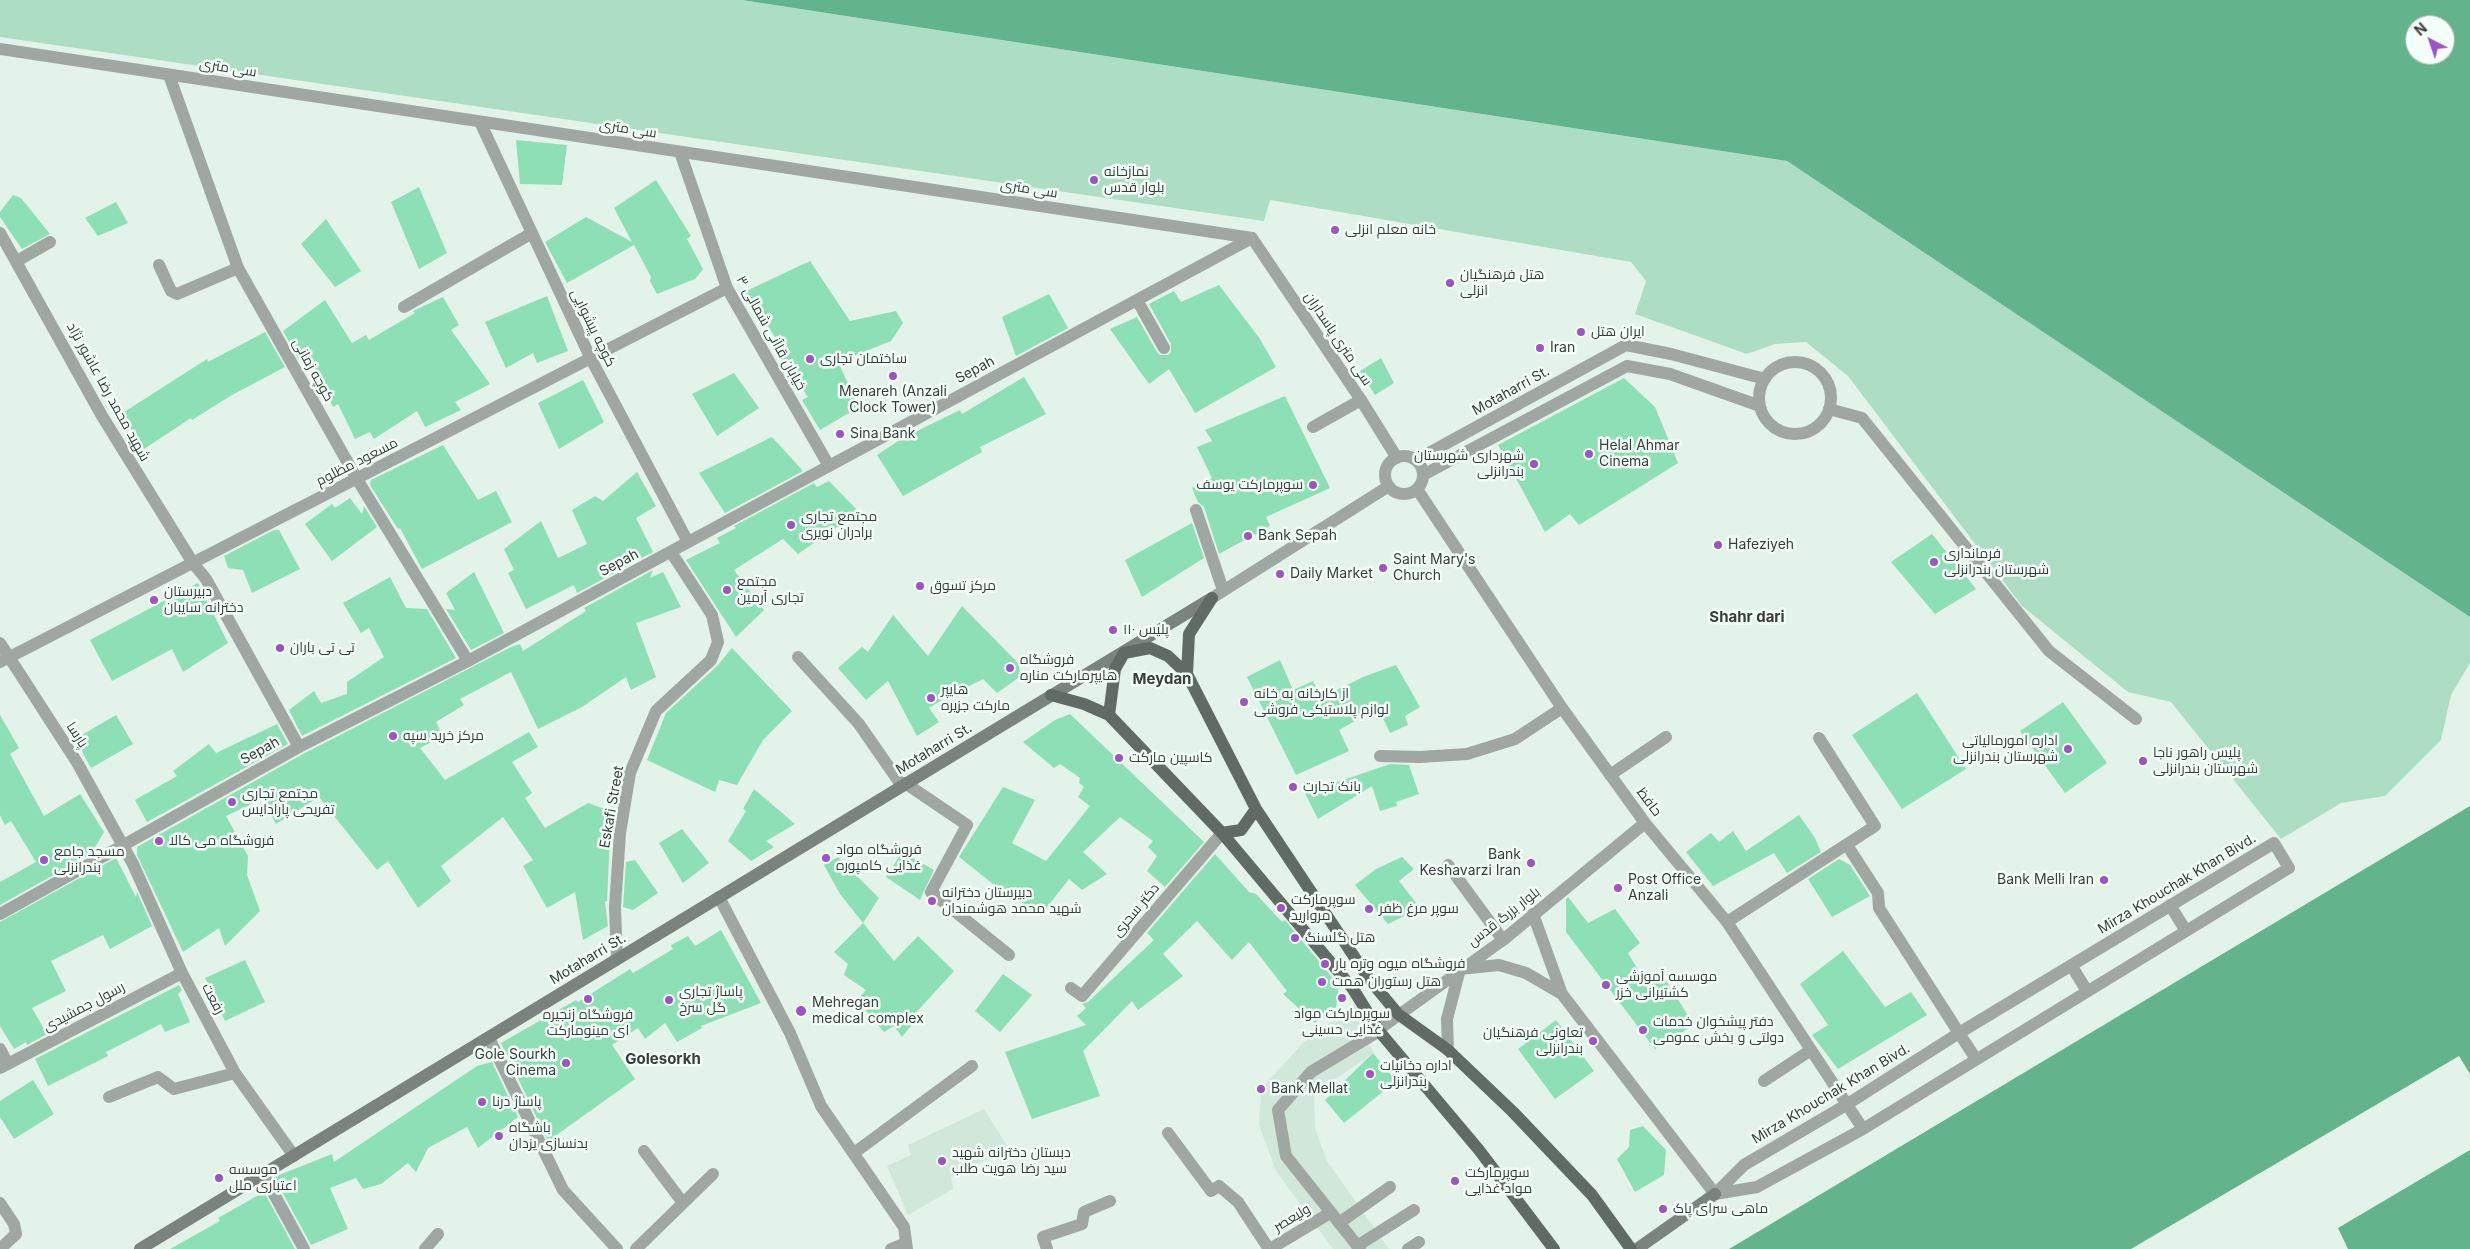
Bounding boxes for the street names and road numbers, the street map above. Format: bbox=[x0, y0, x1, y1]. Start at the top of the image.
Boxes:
street label: سی متری bbox=[198, 55, 258, 81]
street label: سی متری bbox=[598, 116, 658, 142]
street label: سی متری bbox=[999, 176, 1059, 202]
street label: خیابان قاآنی شمالی ۳ bbox=[733, 273, 809, 393]
street label: کوچه پیشوایی bbox=[567, 286, 619, 370]
street label: سی متری پاسداران bbox=[1301, 289, 1375, 389]
street label: شهید محمد رضا عاشور نژاد bbox=[63, 320, 153, 464]
street label: کوچه زمانی bbox=[289, 336, 337, 404]
street label: Sepah bbox=[953, 353, 997, 387]
street label: Motaharri St. bbox=[1469, 363, 1553, 419]
street label: مسعود مظلوم bbox=[313, 434, 401, 490]
street label: Sepah bbox=[597, 546, 641, 580]
street label: پارسا bbox=[63, 719, 91, 751]
street label: Motaharri St. bbox=[893, 720, 975, 778]
street label: Sepah bbox=[238, 733, 282, 769]
street label: Eskafi Street bbox=[596, 764, 628, 850]
street label: حافظ bbox=[1633, 784, 1665, 820]
street label: Mirza Khouchak Khan Bivd. bbox=[2095, 830, 2259, 938]
street label: دکتر سحری bbox=[1109, 880, 1163, 940]
street label: بلوار بزرگ قدس bbox=[1465, 884, 1543, 950]
street label: Motaharri St. bbox=[547, 930, 629, 988]
street label: رسول جمشیدی bbox=[40, 978, 128, 1036]
street label: رفعت bbox=[198, 981, 228, 1017]
street label: Mirza Khouchak Khan Bivd. bbox=[1749, 1040, 1913, 1148]
street label: ولیعصر bbox=[1270, 1200, 1314, 1236]

